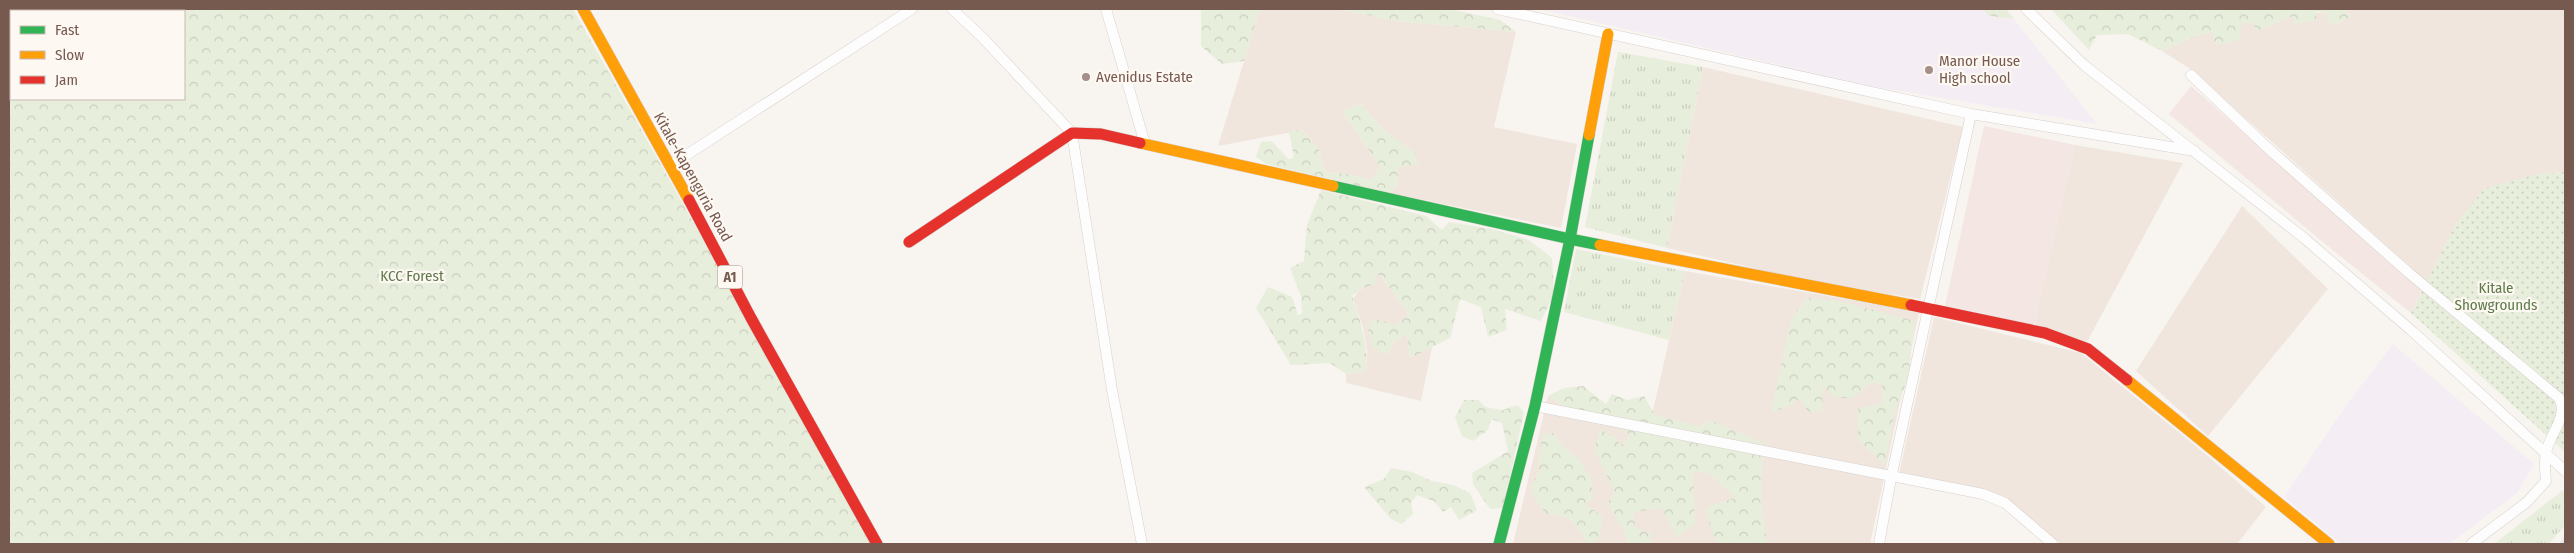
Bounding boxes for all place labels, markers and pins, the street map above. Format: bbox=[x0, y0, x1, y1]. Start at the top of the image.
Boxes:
place label: Manor House High school bbox=[1939, 52, 2020, 87]
marker: Manor House High school bbox=[1923, 64, 1935, 76]
place label: Avenidus Estate bbox=[1096, 68, 1193, 86]
marker: Avenidus Estate bbox=[1080, 71, 1092, 83]

